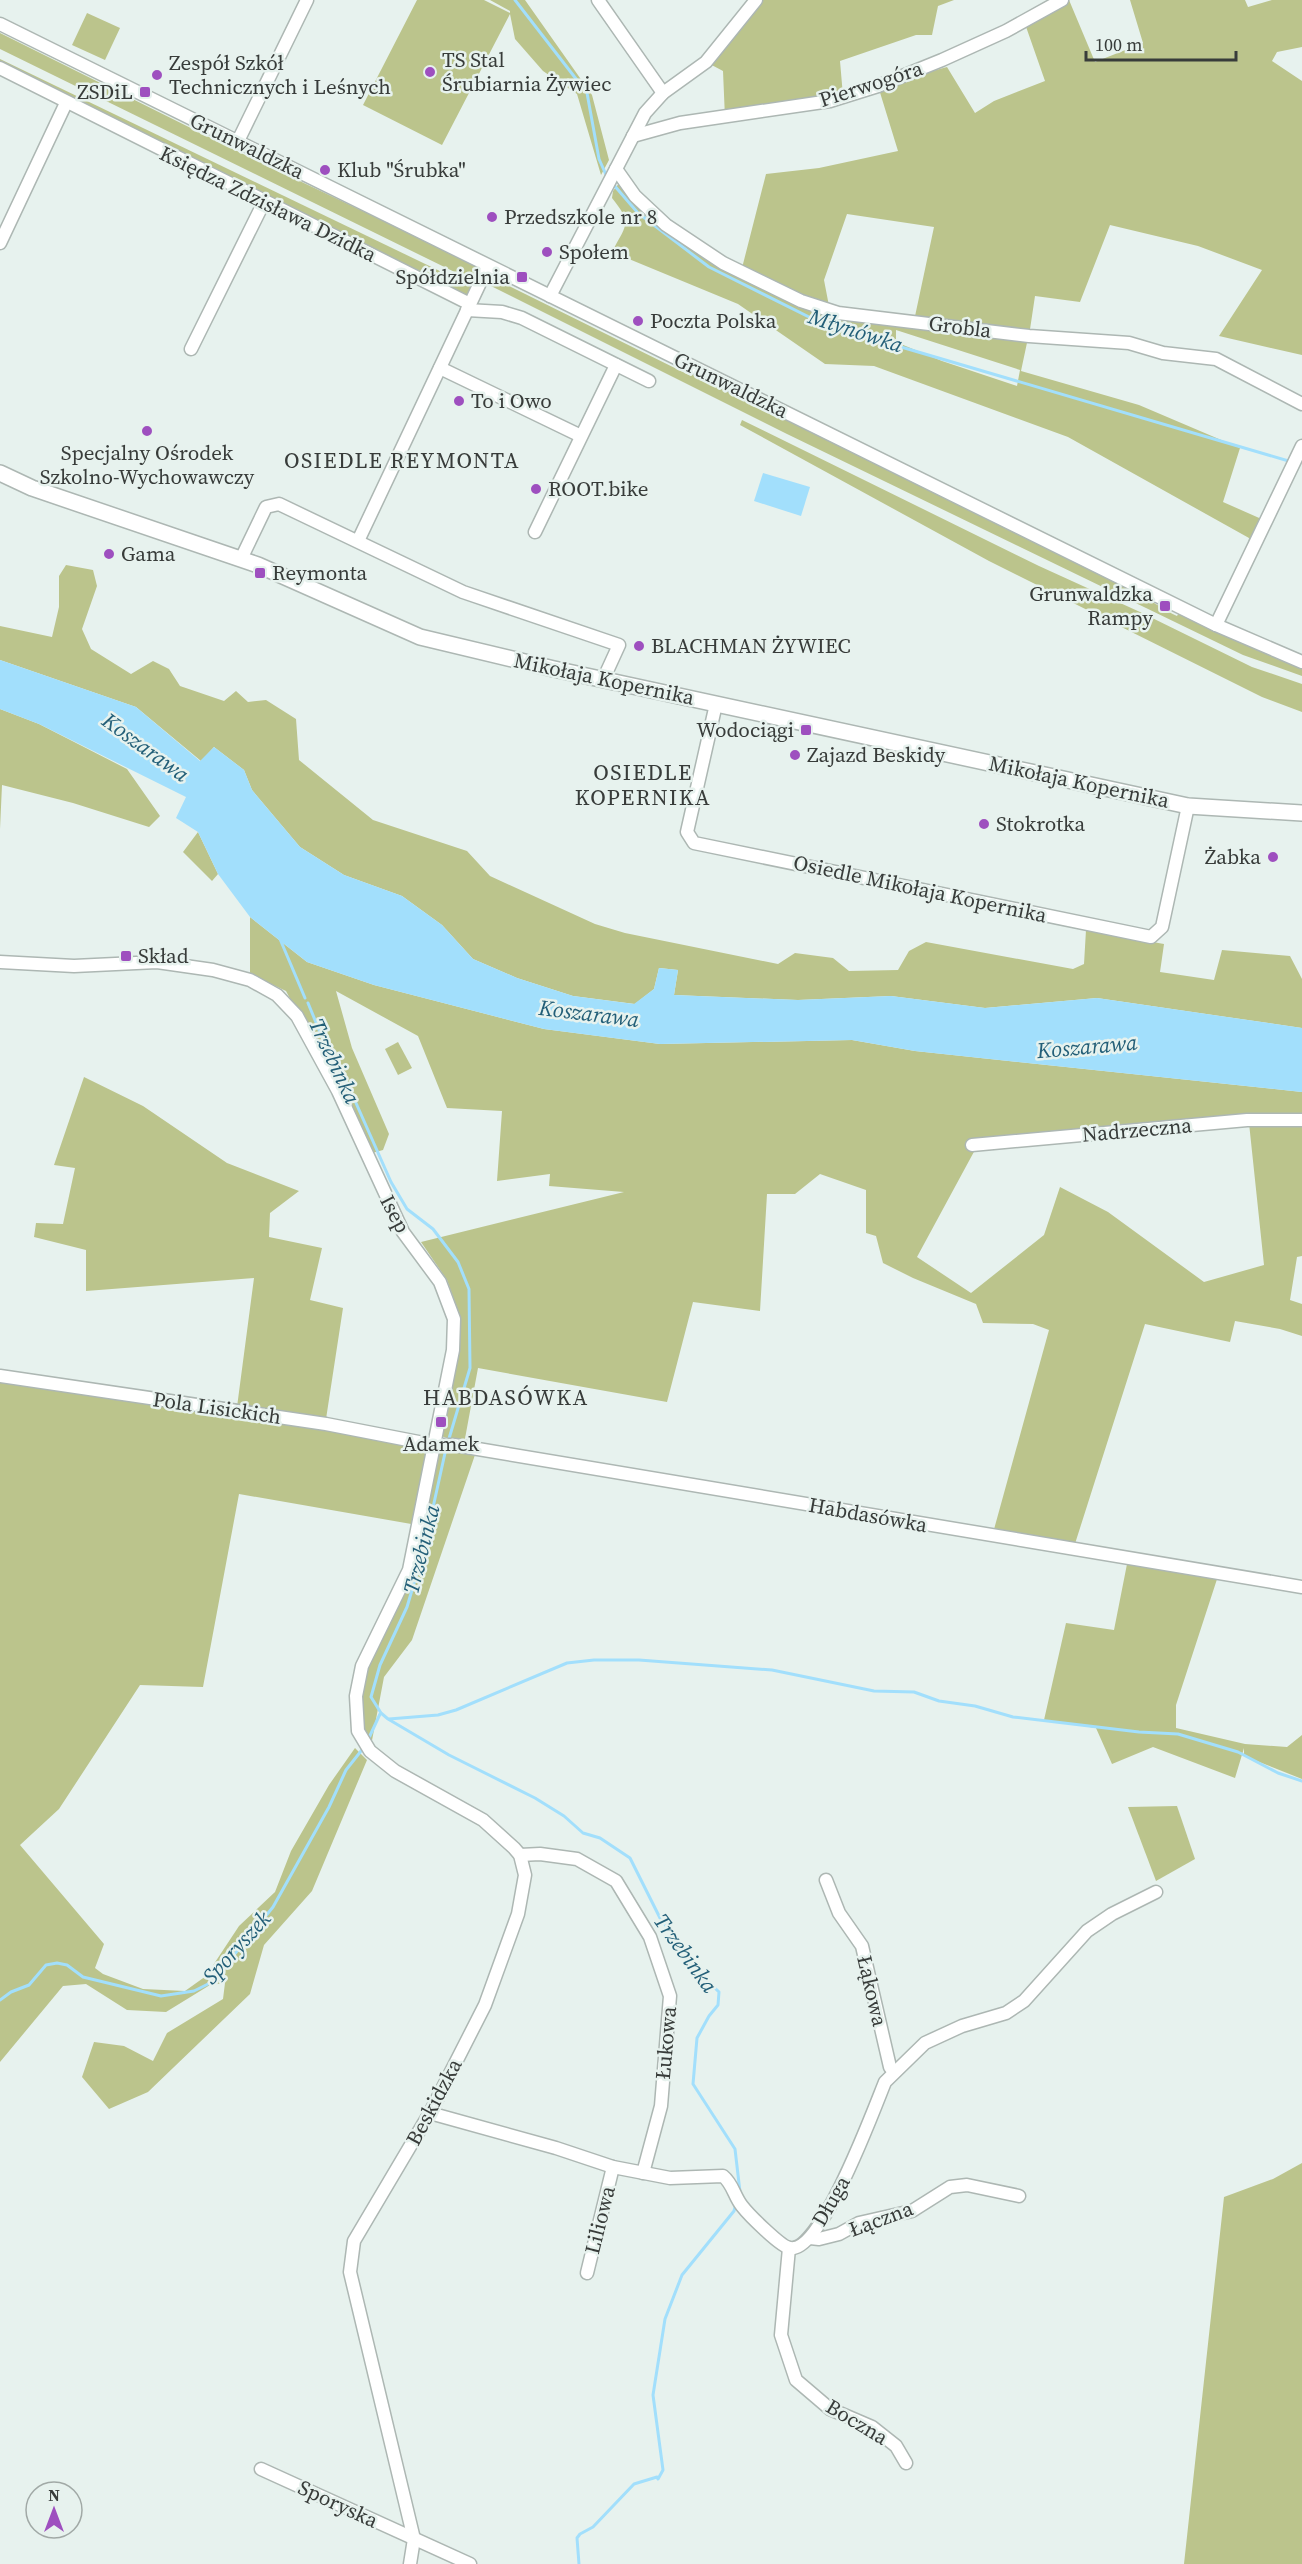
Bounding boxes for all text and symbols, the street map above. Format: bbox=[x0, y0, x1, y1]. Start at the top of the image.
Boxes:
scale bar bbox=[1086, 24, 1236, 62]
text: 100 m bbox=[1095, 32, 1142, 57]
place label: TS Stal Śrubiarnia Żywiec bbox=[442, 45, 611, 98]
place label: Zespół Szkół Technicznych i Leśnych bbox=[169, 48, 391, 101]
street label: Pierwogóra bbox=[815, 53, 927, 114]
marker: TS Stal Śrubiarnia Żywiec bbox=[423, 65, 437, 79]
marker: Zespół Szkół Technicznych i Leśnych bbox=[150, 68, 164, 82]
place label: ZSDiL bbox=[77, 77, 133, 106]
marker: ZSDiL bbox=[138, 85, 152, 99]
street label: Grunwaldzka bbox=[185, 105, 310, 186]
street label: Księdza Zdzisława Dzidka bbox=[155, 138, 382, 269]
place label: Klub "Śrubka" bbox=[337, 155, 466, 184]
marker: Klub "Śrubka" bbox=[318, 163, 332, 177]
place label: Przedszkole nr 8 bbox=[504, 202, 657, 231]
marker: Przedszkole nr 8 bbox=[485, 210, 499, 224]
place label: Społem bbox=[559, 237, 629, 266]
marker: Społem bbox=[540, 245, 554, 259]
place label: Spółdzielnia bbox=[395, 262, 510, 291]
marker: Spółdzielnia bbox=[515, 270, 529, 284]
water label: Młynówka bbox=[804, 300, 908, 360]
place label: Poczta Polska bbox=[650, 306, 777, 335]
street label: Grobla bbox=[927, 308, 993, 345]
marker: Poczta Polska bbox=[631, 314, 645, 328]
street label: Grunwaldzka bbox=[669, 344, 794, 425]
place label: To i Owo bbox=[471, 386, 552, 415]
marker: To i Owo bbox=[452, 394, 466, 408]
marker: Specjalny Ośrodek Szkolno-Wychowawczy bbox=[140, 424, 154, 438]
place label: Specjalny Ośrodek Szkolno-Wychowawczy bbox=[40, 438, 255, 491]
district label: OSIEDLE REYMONTA bbox=[284, 445, 520, 475]
place label: ROOT.bike bbox=[548, 474, 648, 503]
marker: ROOT.bike bbox=[529, 482, 543, 496]
place label: Gama bbox=[121, 539, 176, 568]
marker: Gama bbox=[102, 547, 116, 561]
place label: Reymonta bbox=[272, 558, 368, 587]
marker: Reymonta bbox=[253, 566, 267, 580]
place label: Grunwaldzka Rampy bbox=[1029, 579, 1153, 632]
marker: Grunwaldzka Rampy bbox=[1158, 599, 1172, 613]
place label: BLACHMAN ŻYWIEC bbox=[651, 631, 851, 660]
marker: BLACHMAN ŻYWIEC bbox=[632, 639, 646, 653]
street label: Mikołaja Kopernika bbox=[511, 645, 697, 712]
water label: Koszarawa bbox=[96, 705, 196, 789]
place label: Wodociągi bbox=[696, 715, 794, 744]
marker: Wodociągi bbox=[799, 723, 813, 737]
place label: Zajazd Beskidy bbox=[807, 740, 945, 769]
marker: Zajazd Beskidy bbox=[788, 748, 802, 762]
street label: Mikołaja Kopernika bbox=[986, 748, 1172, 815]
district label: OSIEDLE KOPERNIKA bbox=[575, 757, 711, 812]
place label: Stokrotka bbox=[996, 809, 1085, 838]
marker: Stokrotka bbox=[977, 817, 991, 831]
place label: Żabka bbox=[1205, 842, 1261, 871]
street label: Osiedle Mikołaja Kopernika bbox=[791, 847, 1050, 930]
marker: Żabka bbox=[1266, 850, 1280, 864]
place label: Skład bbox=[138, 941, 189, 970]
marker: Skład bbox=[119, 949, 133, 963]
water label: Koszarawa bbox=[536, 992, 641, 1034]
water label: Trzebinka bbox=[302, 1013, 368, 1109]
water label: Koszarawa bbox=[1034, 1027, 1139, 1065]
street label: Nadrzeczna bbox=[1081, 1110, 1193, 1149]
street label: Isep bbox=[373, 1190, 417, 1238]
district label: HABDASÓWKA bbox=[423, 1382, 589, 1412]
street label: Pola Lisickich bbox=[151, 1384, 283, 1431]
marker: Adamek bbox=[434, 1415, 448, 1429]
place label: Adamek bbox=[403, 1429, 480, 1458]
street label: Habdasówka bbox=[807, 1490, 930, 1539]
water label: Trzebinka bbox=[395, 1501, 447, 1597]
water label: Sporyszek bbox=[195, 1903, 277, 1990]
water label: Trzebinka bbox=[647, 1907, 725, 1999]
street label: Łąkowa bbox=[850, 1952, 895, 2030]
street label: Łukowa bbox=[648, 2005, 683, 2081]
street label: Beskidzka bbox=[399, 2053, 469, 2150]
street label: Długa bbox=[805, 2170, 857, 2231]
street label: Liliowa bbox=[577, 2182, 622, 2257]
street label: Łączna bbox=[845, 2193, 917, 2244]
street label: Boczna bbox=[821, 2392, 894, 2452]
street label: Sporyska bbox=[294, 2472, 383, 2535]
north arrow bbox=[24, 2480, 84, 2540]
text: N bbox=[48, 2484, 60, 2506]

